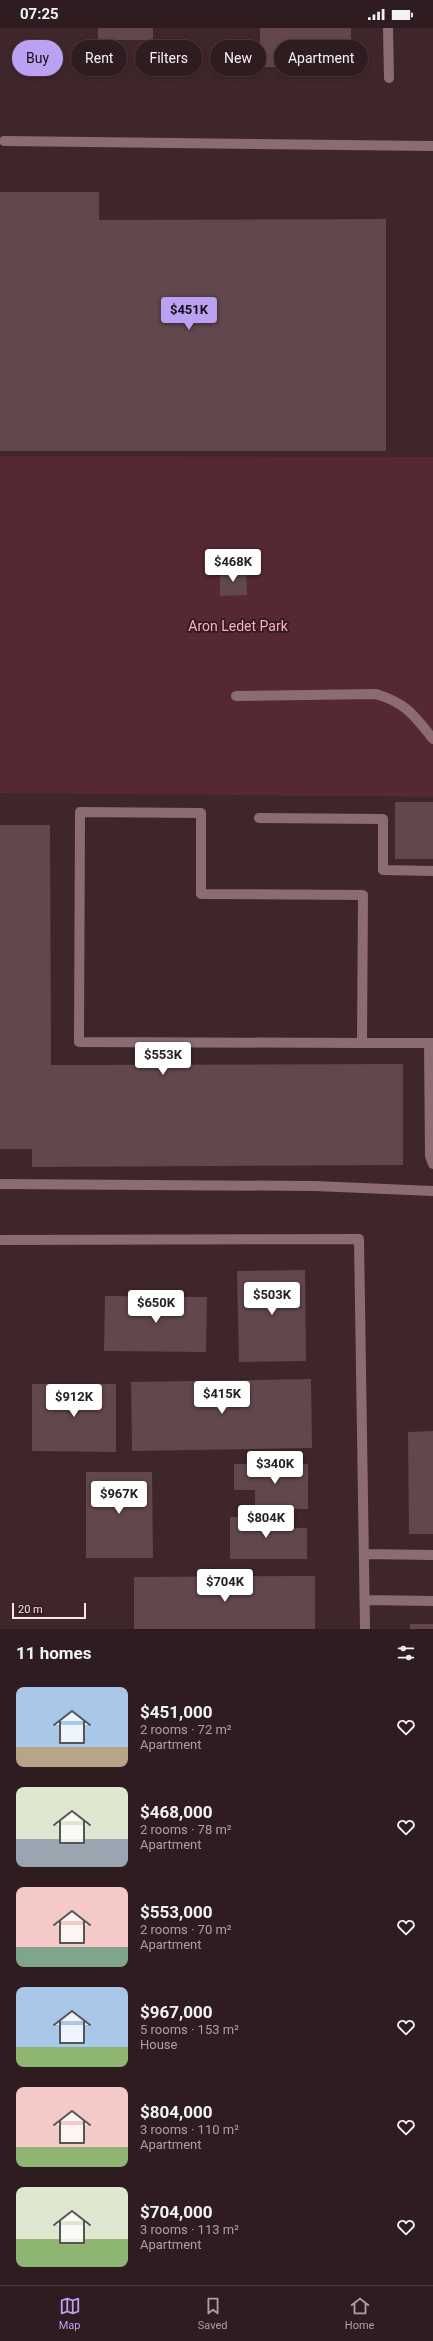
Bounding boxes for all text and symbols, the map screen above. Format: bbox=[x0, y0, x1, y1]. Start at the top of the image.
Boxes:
text: 07:25 bbox=[20, 5, 59, 23]
chip: Buy bbox=[12, 40, 63, 76]
chip: Rent bbox=[71, 40, 127, 76]
chip: Filters bbox=[135, 40, 202, 76]
chip: New bbox=[210, 40, 266, 76]
chip: Apartment bbox=[274, 40, 368, 76]
pin: $451K bbox=[161, 297, 217, 331]
text: $451K bbox=[170, 302, 208, 317]
pin: $468K bbox=[205, 549, 261, 583]
text: $468K bbox=[214, 554, 252, 569]
park label: Aron Ledet Park bbox=[188, 618, 289, 634]
pin: $553K bbox=[135, 1042, 191, 1076]
text: $553K bbox=[144, 1047, 182, 1062]
pin: $503K bbox=[244, 1282, 300, 1316]
text: $503K bbox=[253, 1287, 291, 1302]
pin: $650K bbox=[128, 1290, 184, 1324]
text: $650K bbox=[137, 1295, 175, 1310]
pin: $415K bbox=[194, 1381, 250, 1415]
pin: $912K bbox=[46, 1384, 102, 1418]
text: $415K bbox=[203, 1386, 241, 1401]
text: $912K bbox=[55, 1389, 93, 1404]
pin: $340K bbox=[247, 1451, 303, 1485]
text: $340K bbox=[256, 1456, 294, 1471]
pin: $967K bbox=[91, 1481, 147, 1515]
text: $967K bbox=[100, 1486, 138, 1501]
pin: $804K bbox=[238, 1505, 294, 1539]
text: $804K bbox=[247, 1510, 285, 1525]
pin: $704K bbox=[197, 1569, 253, 1603]
text: $704K bbox=[206, 1574, 244, 1589]
scale bar bbox=[12, 1601, 86, 1620]
text: 20 m bbox=[18, 1603, 43, 1616]
icon: filters bbox=[395, 1642, 417, 1664]
text: 11 homes bbox=[16, 1643, 92, 1663]
text: $451,000 bbox=[140, 1702, 212, 1722]
icon: home bbox=[48, 1703, 96, 1751]
icon: heart bbox=[395, 1716, 417, 1738]
text: 2 rooms · 72 m² bbox=[140, 1722, 232, 1737]
text: Apartment bbox=[140, 1737, 202, 1752]
text: $468,000 bbox=[140, 1802, 212, 1822]
icon: home bbox=[48, 1803, 96, 1851]
icon: heart bbox=[395, 1816, 417, 1838]
text: 2 rooms · 78 m² bbox=[140, 1822, 232, 1837]
text: Apartment bbox=[140, 1837, 202, 1852]
text: $553,000 bbox=[140, 1902, 212, 1922]
icon: home bbox=[48, 1903, 96, 1951]
icon: heart bbox=[395, 1916, 417, 1938]
text: 2 rooms · 70 m² bbox=[140, 1922, 232, 1937]
text: Apartment bbox=[140, 1937, 202, 1952]
text: $967,000 bbox=[140, 2002, 212, 2022]
icon: home bbox=[48, 2003, 96, 2051]
icon: heart bbox=[395, 2016, 417, 2038]
text: 5 rooms · 153 m² bbox=[140, 2022, 239, 2037]
text: House bbox=[140, 2037, 177, 2052]
text: $804,000 bbox=[140, 2102, 212, 2122]
icon: home bbox=[48, 2103, 96, 2151]
icon: heart bbox=[395, 2116, 417, 2138]
text: 3 rooms · 110 m² bbox=[140, 2122, 239, 2137]
text: Apartment bbox=[140, 2137, 202, 2152]
text: $704,000 bbox=[140, 2202, 212, 2222]
icon: home bbox=[48, 2203, 96, 2251]
icon: heart bbox=[395, 2216, 417, 2238]
text: 3 rooms · 113 m² bbox=[140, 2222, 239, 2237]
text: Apartment bbox=[140, 2237, 202, 2252]
tab: Map bbox=[59, 2295, 81, 2332]
tab: Saved bbox=[198, 2295, 228, 2332]
tab: Home bbox=[345, 2295, 374, 2332]

